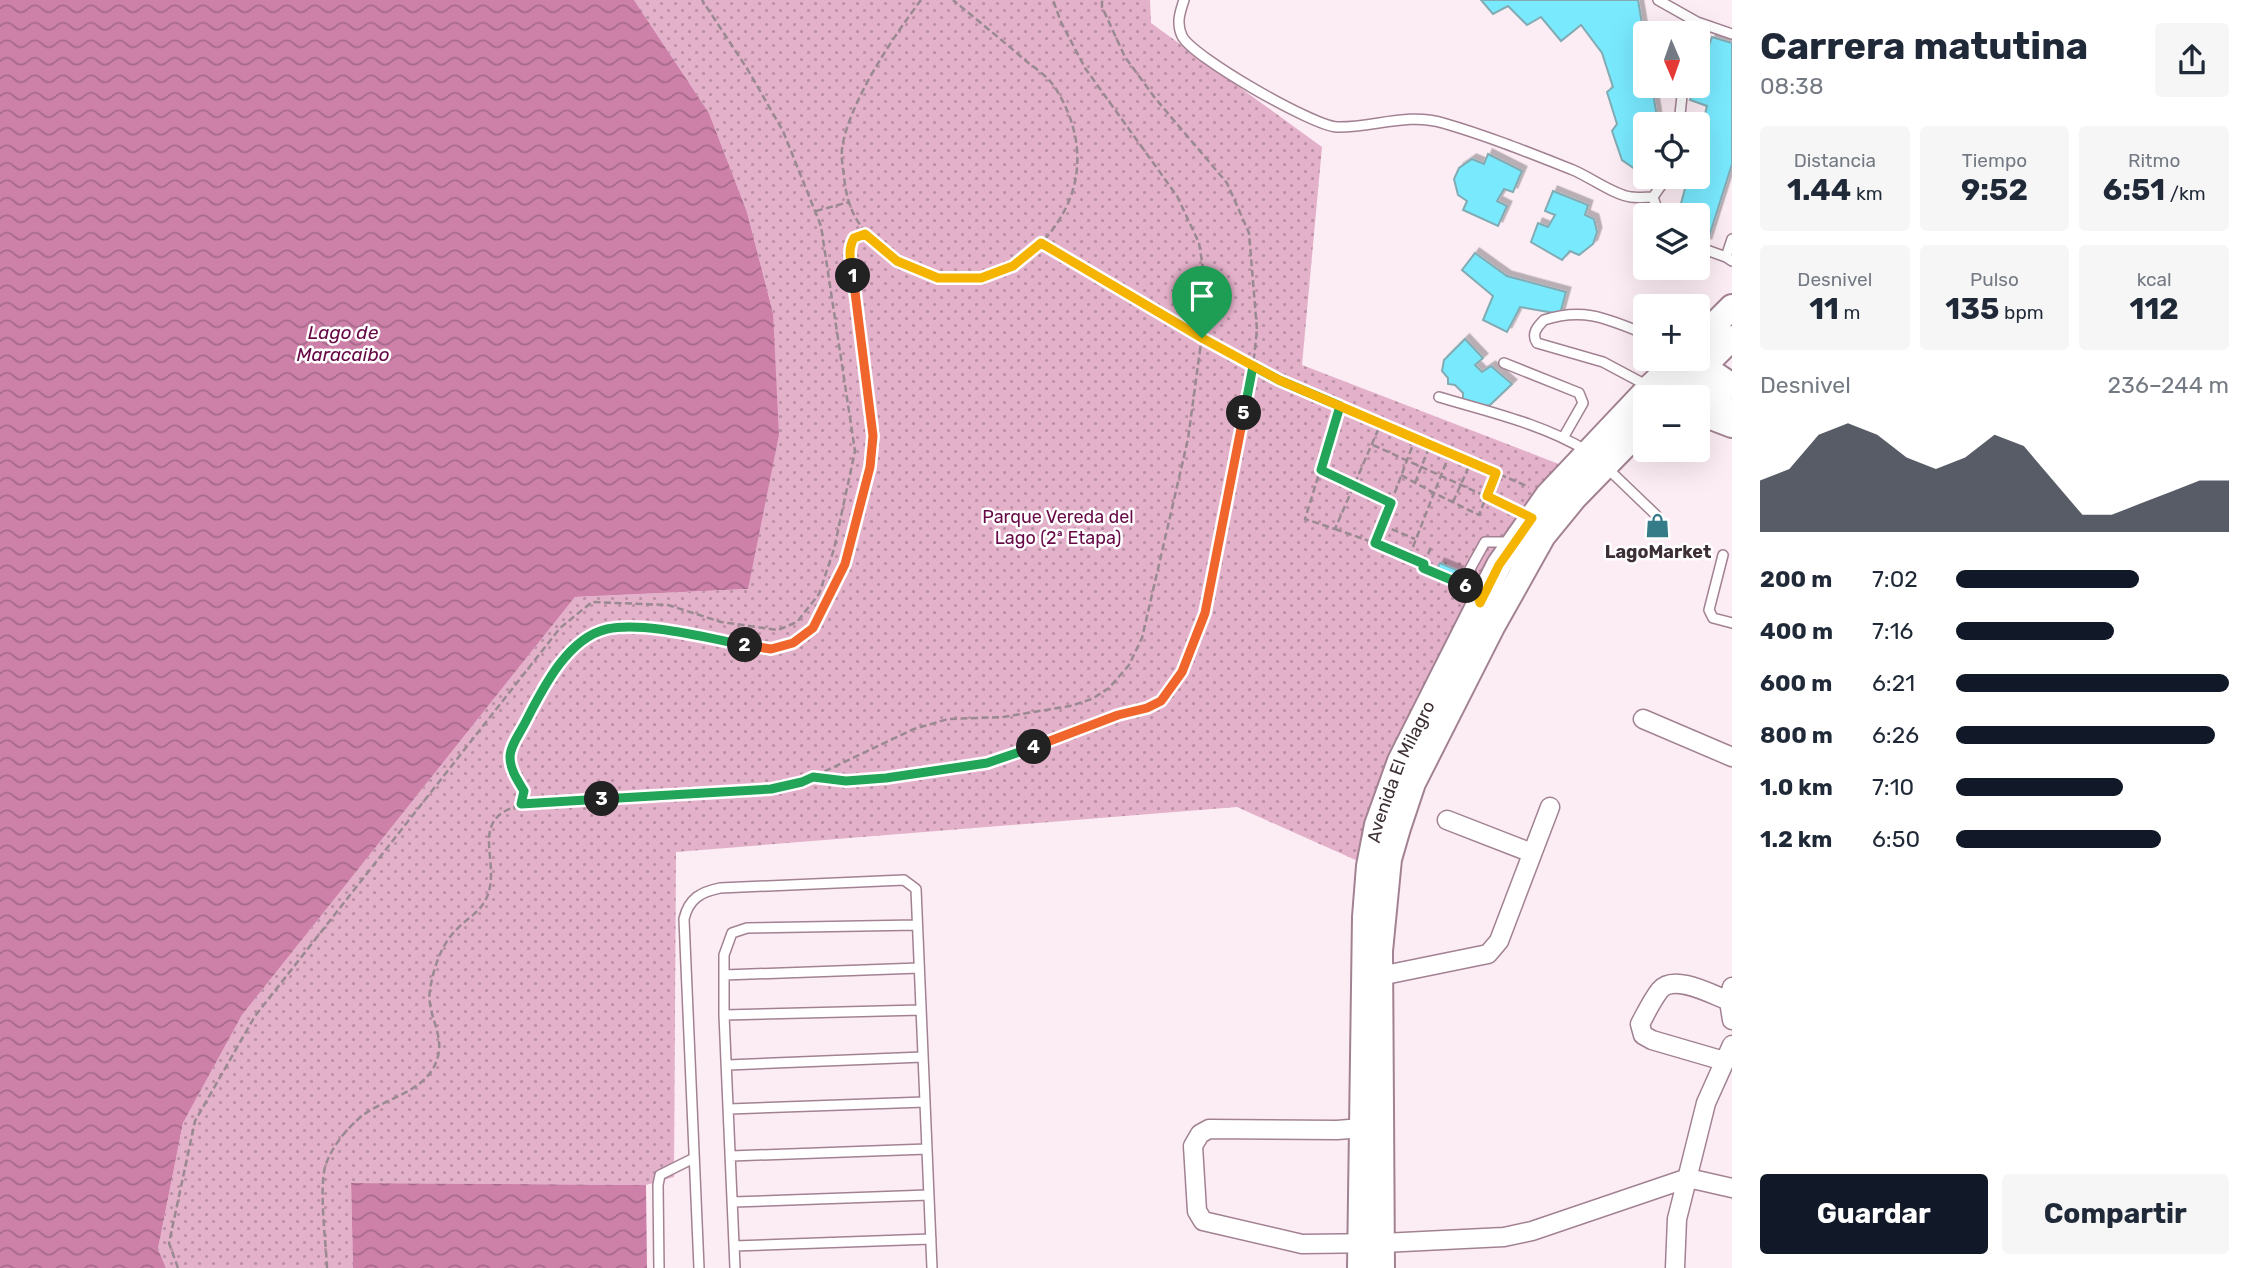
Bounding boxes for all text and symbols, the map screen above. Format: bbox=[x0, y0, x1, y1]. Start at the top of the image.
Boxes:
north arrow bbox=[1633, 21, 1710, 98]
map controls bbox=[1633, 21, 1710, 462]
text: Carrera matutina bbox=[1760, 23, 2088, 69]
button: share bbox=[2155, 23, 2229, 97]
text: 08:38 bbox=[1760, 72, 1824, 100]
button: locate bbox=[1633, 112, 1710, 189]
text: Distancia bbox=[1794, 149, 1876, 172]
text: Tiempo bbox=[1962, 149, 2027, 172]
text: Ritmo bbox=[2128, 149, 2180, 172]
text: 1.44 bbox=[1787, 172, 1851, 208]
text: 9:52 bbox=[1961, 172, 2028, 208]
text: 6:51 bbox=[2103, 172, 2165, 208]
text: km bbox=[1851, 182, 1883, 205]
text: /km bbox=[2165, 182, 2206, 205]
button: layers bbox=[1633, 203, 1710, 280]
pin: 1 bbox=[836, 258, 870, 294]
text: 1 bbox=[848, 264, 857, 287]
pin bbox=[1172, 266, 1232, 338]
text: Desnivel bbox=[1797, 268, 1872, 291]
text: Pulso bbox=[1970, 268, 2019, 291]
text: kcal bbox=[2137, 268, 2172, 291]
icon: arrive bbox=[1183, 277, 1221, 315]
text: 11 bbox=[1809, 291, 1839, 327]
text: 135 bbox=[1945, 291, 1999, 327]
text: 112 bbox=[2130, 291, 2179, 327]
button: + bbox=[1633, 294, 1710, 371]
text: m bbox=[1839, 301, 1861, 324]
text: bpm bbox=[1999, 301, 2044, 324]
water label: Lago de Maracaibo bbox=[296, 321, 390, 366]
text: Desnivel bbox=[1760, 371, 1851, 399]
text: 236–244 m bbox=[2108, 371, 2229, 399]
button: − bbox=[1633, 385, 1710, 462]
pin: 5 bbox=[1226, 396, 1262, 430]
text: 5 bbox=[1237, 401, 1250, 424]
park label: Parque Vereda del Lago (2ª Etapa) bbox=[982, 506, 1134, 549]
shop icon: LagoMarket bbox=[1644, 511, 1672, 539]
place label: LagoMarket bbox=[1605, 541, 1711, 563]
text: 200 m bbox=[1760, 565, 1832, 593]
text: 7:02 bbox=[1872, 565, 1918, 593]
pin: 6 bbox=[1448, 568, 1484, 604]
text: 6 bbox=[1459, 574, 1472, 597]
text: 400 m bbox=[1760, 617, 1833, 645]
text: 7:16 bbox=[1872, 617, 1913, 645]
pin: 2 bbox=[728, 628, 762, 662]
text: 2 bbox=[738, 633, 751, 656]
text: 600 m bbox=[1760, 669, 1832, 697]
text: 6:21 bbox=[1872, 669, 1915, 697]
street label: Avenida El Milagro bbox=[1363, 697, 1440, 845]
text: 800 m bbox=[1760, 721, 1833, 749]
text: 6:26 bbox=[1872, 721, 1919, 749]
pin: 4 bbox=[1016, 730, 1052, 764]
text: 4 bbox=[1027, 735, 1040, 758]
text: 1.0 km bbox=[1760, 773, 1833, 801]
text: 7:10 bbox=[1872, 773, 1914, 801]
pin: 3 bbox=[584, 782, 620, 816]
text: 3 bbox=[595, 787, 608, 810]
text: 1.2 km bbox=[1760, 825, 1832, 853]
text: 6:50 bbox=[1872, 825, 1920, 853]
button: Guardar bbox=[1760, 1174, 1988, 1254]
button: Compartir bbox=[2002, 1174, 2229, 1254]

